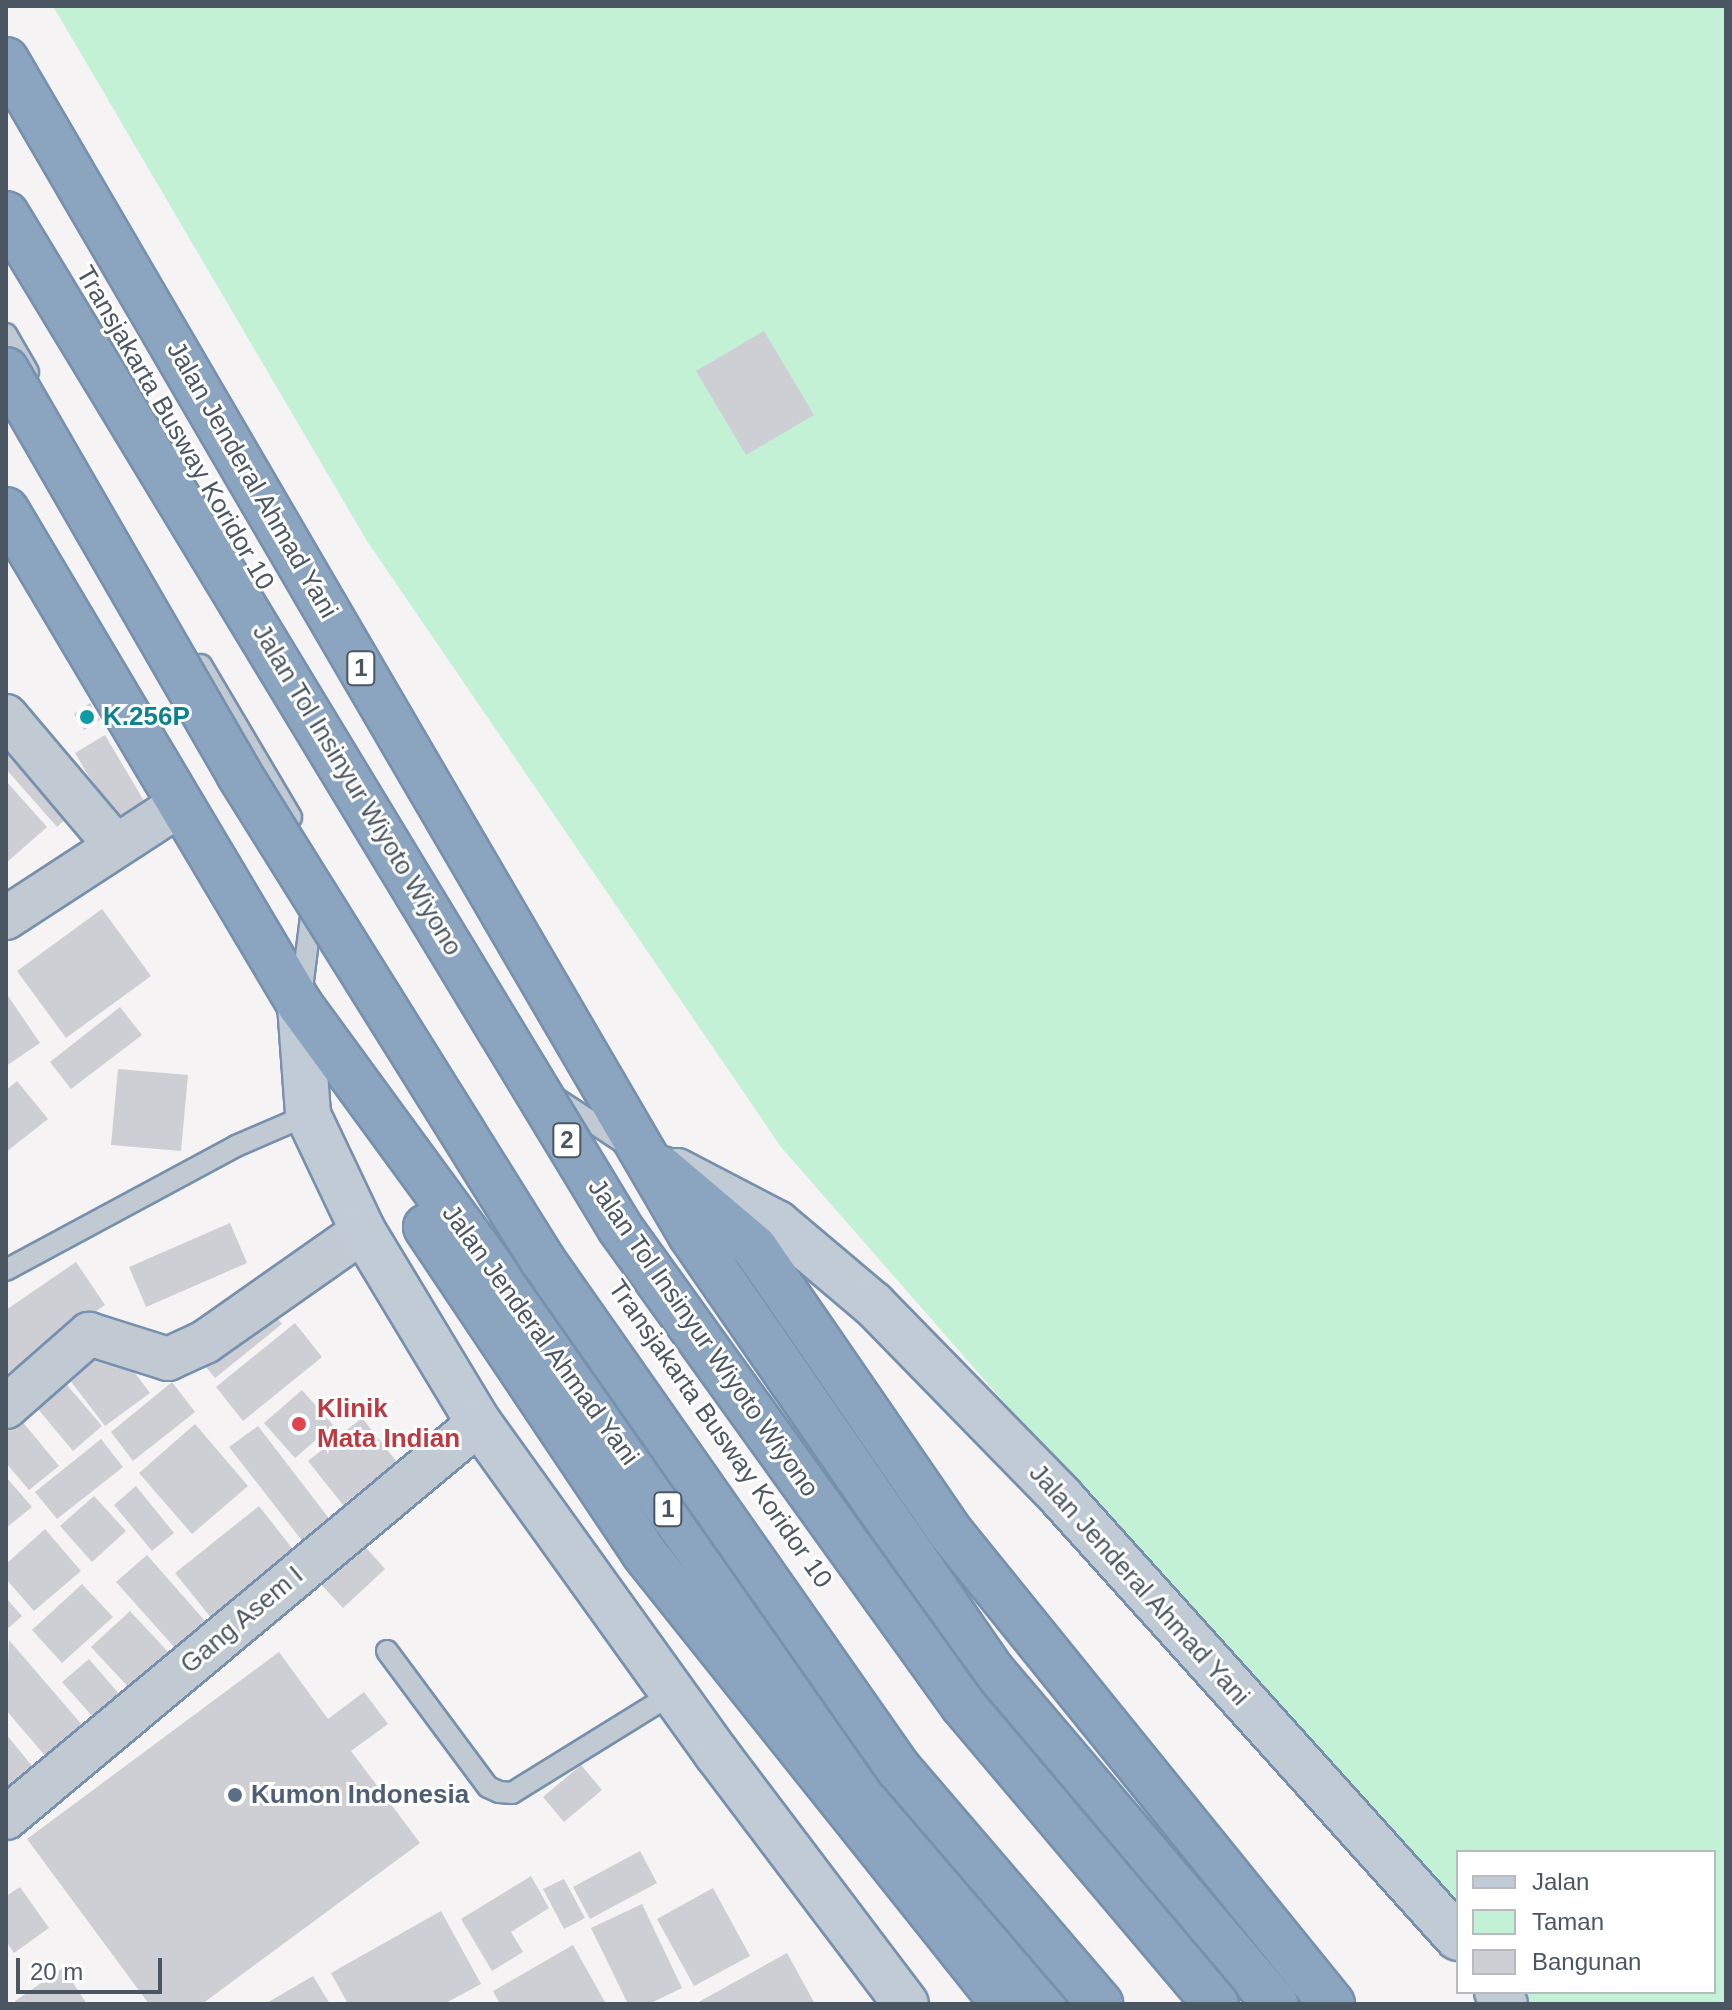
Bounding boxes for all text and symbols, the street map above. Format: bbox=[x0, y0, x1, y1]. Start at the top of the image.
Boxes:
street label: Transjakarta Busway Koridor 10 bbox=[69, 260, 281, 596]
street label: Jalan Jenderal Ahmad Yani bbox=[159, 335, 345, 625]
street label: Jalan Tol Insinyur Wiyoto Wiyono bbox=[245, 618, 469, 962]
road number: 1 bbox=[345, 648, 377, 688]
place label: K.256P bbox=[103, 701, 190, 733]
marker: K.256P bbox=[78, 708, 96, 726]
road number: 2 bbox=[551, 1120, 583, 1160]
street label: Jalan Tol Insinyur Wiyoto Wiyono bbox=[581, 1173, 825, 1503]
street label: Jalan Jenderal Ahmad Yani bbox=[434, 1198, 646, 1472]
street label: Transjakarta Busway Koridor 10 bbox=[601, 1274, 839, 1594]
place label: Klinik Mata Indian bbox=[317, 1393, 460, 1454]
marker: Klinik Mata Indian bbox=[288, 1413, 310, 1435]
street label: Jalan Jenderal Ahmad Yani bbox=[1022, 1457, 1256, 1713]
road number: 1 bbox=[652, 1489, 684, 1529]
street label: Gang Asem I bbox=[174, 1559, 310, 1681]
place label: Kumon Indonesia bbox=[251, 1779, 469, 1811]
marker: Kumon Indonesia bbox=[226, 1786, 244, 1804]
legend bbox=[1456, 1850, 1716, 1994]
text: Jalan bbox=[1532, 1868, 1589, 1895]
text: Taman bbox=[1532, 1908, 1604, 1935]
scale bar bbox=[20, 1942, 166, 1992]
text: Bangunan bbox=[1532, 1948, 1641, 1975]
text: 20 m bbox=[30, 1958, 83, 1985]

